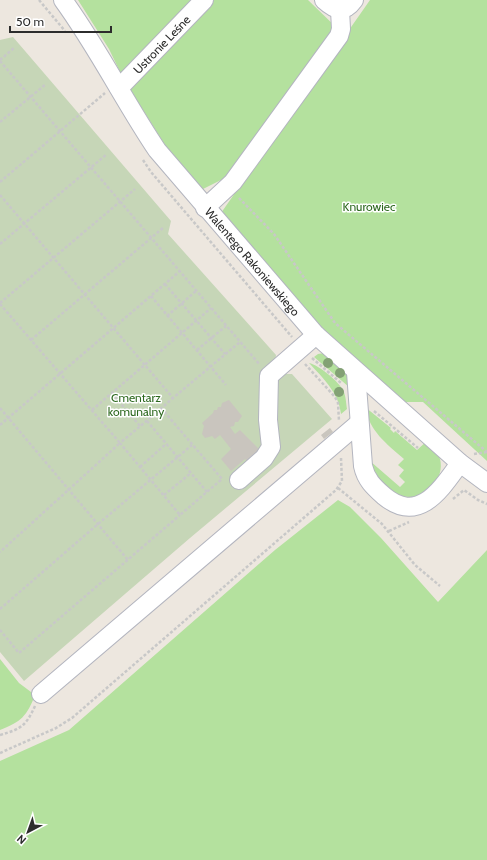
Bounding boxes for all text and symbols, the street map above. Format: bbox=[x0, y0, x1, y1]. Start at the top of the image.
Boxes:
scale bar bbox=[10, 8, 111, 34]
street label: Ustronie Leśne bbox=[130, 12, 193, 77]
text: 50 m bbox=[16, 14, 44, 29]
park label: Knurowiec bbox=[343, 199, 396, 214]
street label: Walentego Rakoniewskiego bbox=[202, 204, 304, 319]
park label: Cmentarz komunalny bbox=[108, 390, 164, 419]
north arrow bbox=[8, 812, 48, 852]
text: N bbox=[14, 832, 29, 847]

